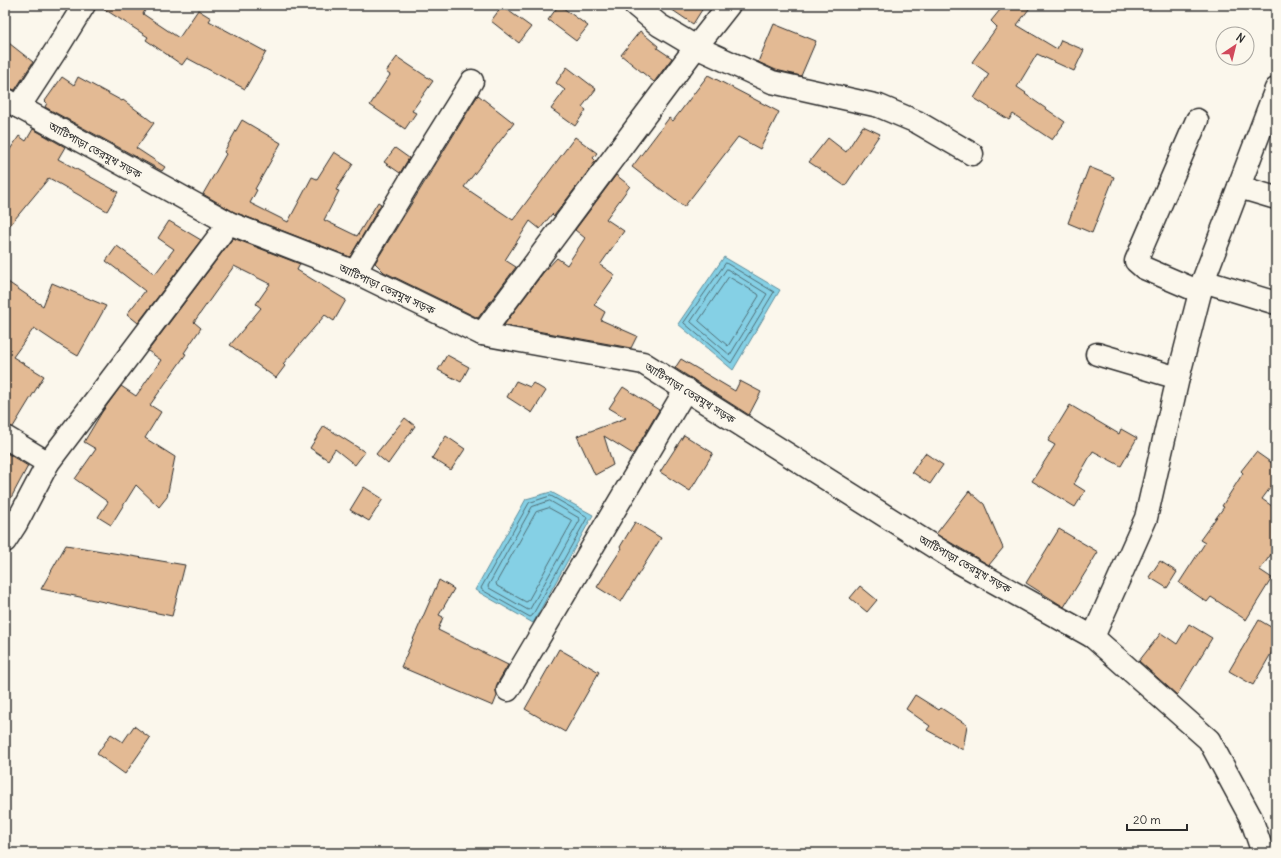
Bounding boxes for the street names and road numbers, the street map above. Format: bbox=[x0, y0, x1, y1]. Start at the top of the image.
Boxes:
street label: আটিপাড়া তেরমুখ সড়ক bbox=[45, 118, 144, 181]
street label: আটিপাড়া তেরমুখ সড়ক bbox=[336, 260, 437, 317]
street label: আটিপাড়া তেরমুখ সড়ক bbox=[641, 359, 738, 427]
street label: আটিপাড়া তেরমুখ সড়ক bbox=[915, 531, 1014, 596]

